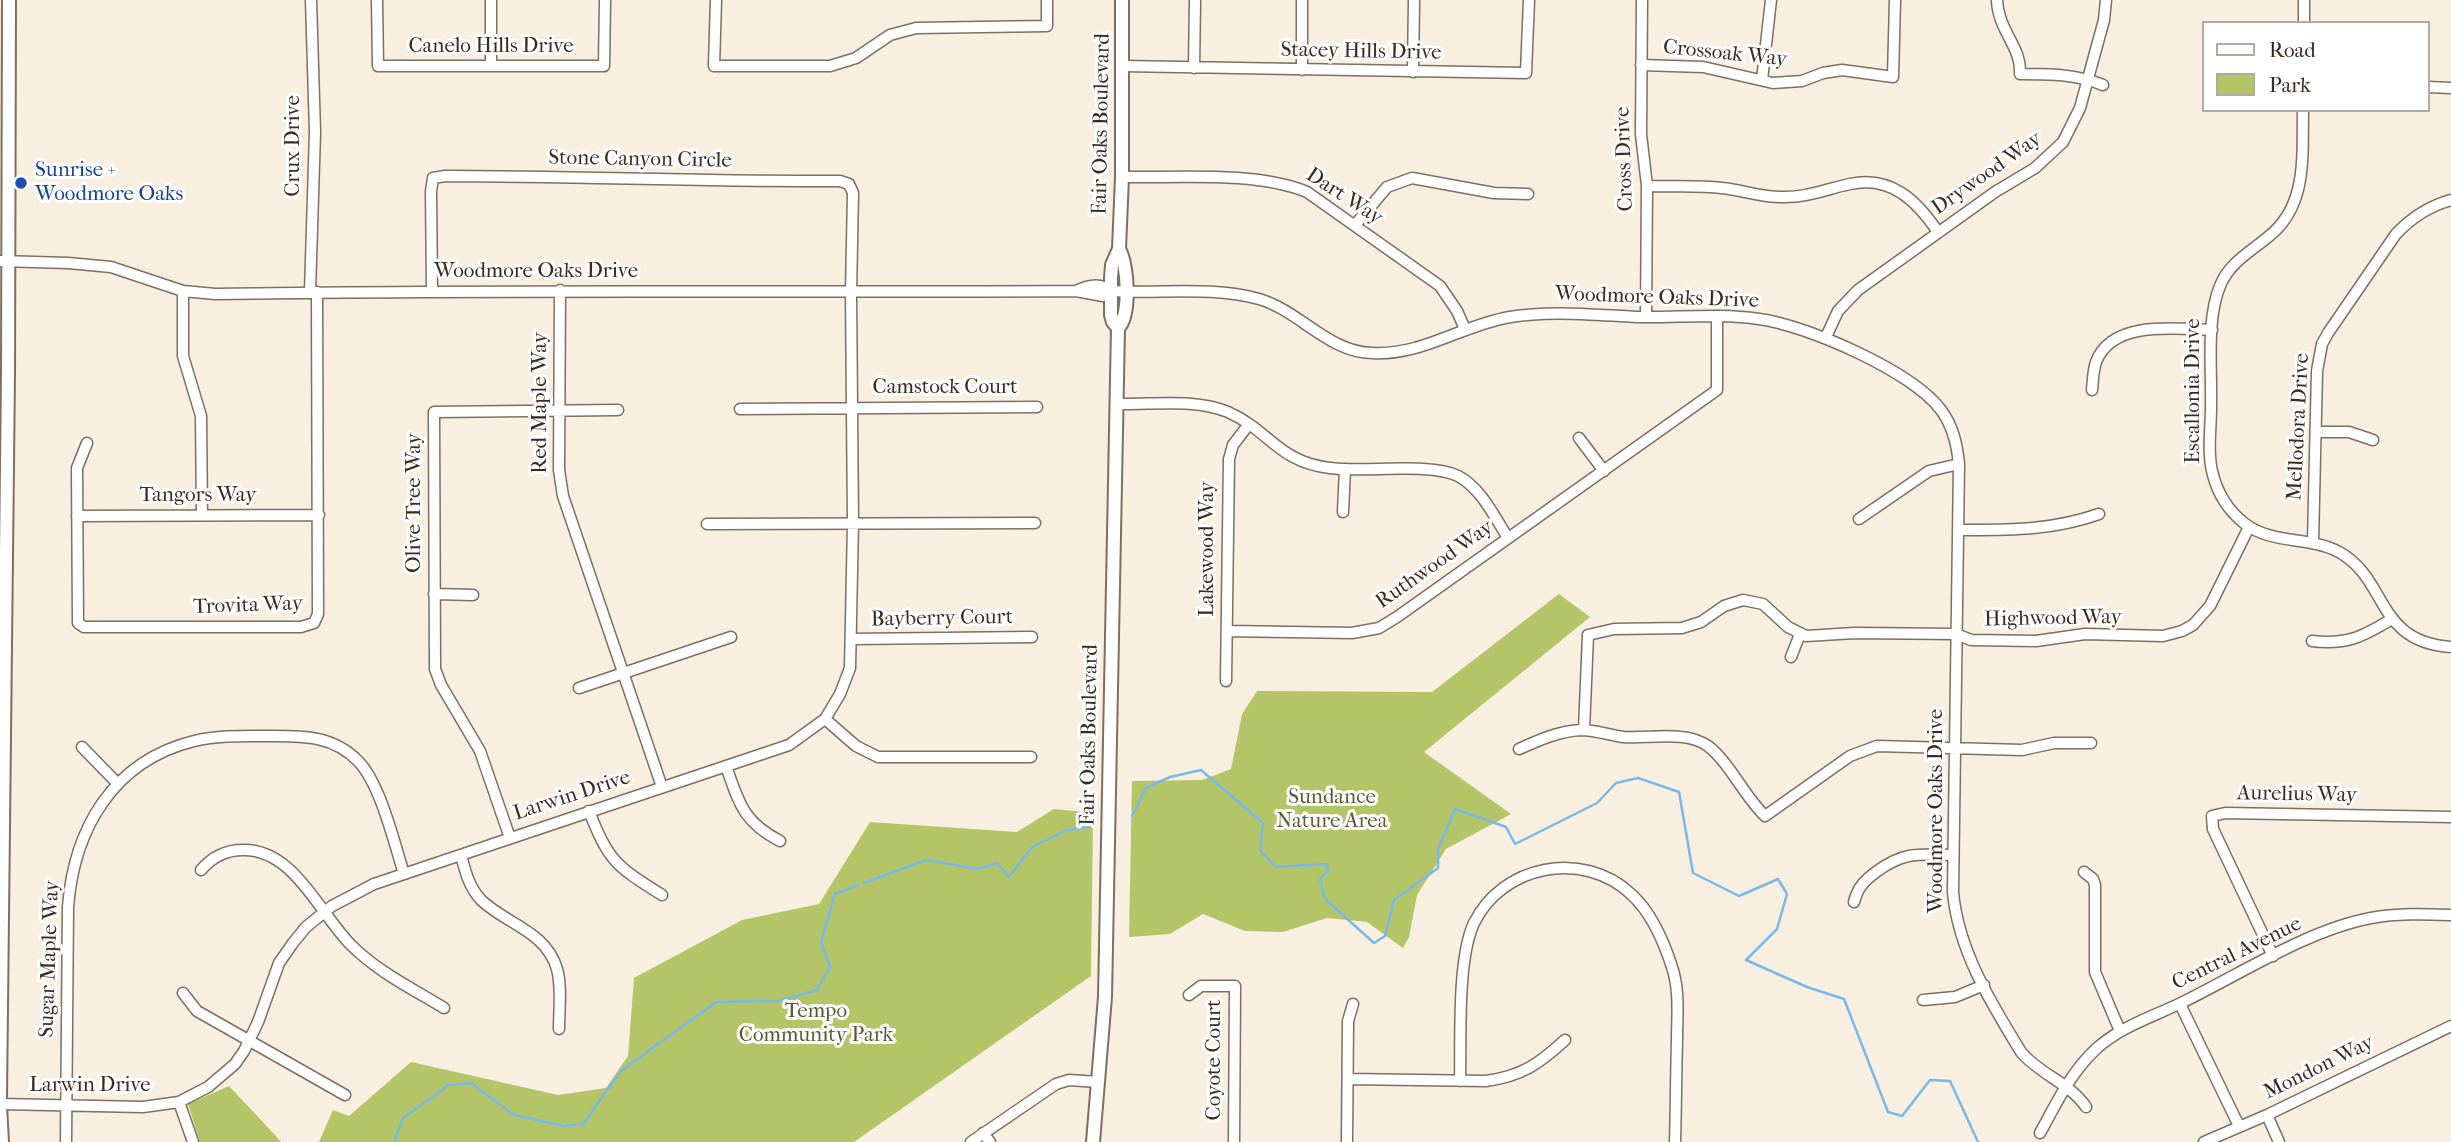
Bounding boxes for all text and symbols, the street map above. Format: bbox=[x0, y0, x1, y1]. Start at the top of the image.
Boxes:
legend bbox=[2202, 21, 2430, 112]
street label: Fair Oaks Boulevard bbox=[1088, 33, 1116, 215]
street label: Canelo Hills Drive bbox=[408, 34, 574, 60]
street label: Crossoak Way bbox=[1662, 35, 1788, 73]
street label: Stacey Hills Drive bbox=[1280, 38, 1442, 66]
text: Road bbox=[2269, 38, 2316, 62]
text: Park bbox=[2269, 73, 2311, 97]
street label: Crux Drive bbox=[281, 95, 307, 197]
street label: Cross Drive bbox=[1611, 106, 1639, 212]
street label: Drywood Way bbox=[1927, 127, 2047, 221]
street label: Stone Canyon Circle bbox=[548, 146, 732, 174]
place label: Sunrise + Woodmore Oaks bbox=[35, 158, 183, 208]
street label: Dart Way bbox=[1301, 163, 1387, 231]
marker: Sunrise + Woodmore Oaks bbox=[13, 175, 29, 191]
street label: Woodmore Oaks Drive bbox=[434, 259, 638, 285]
street label: Woodmore Oaks Drive bbox=[1555, 282, 1759, 314]
street label: Escallonia Drive bbox=[2181, 318, 2207, 464]
street label: Red Maple Way bbox=[528, 332, 554, 474]
street label: Mellodora Drive bbox=[2283, 353, 2315, 501]
street label: Camstock Court bbox=[873, 375, 1017, 401]
street label: Olive Tree Way bbox=[402, 433, 428, 573]
street label: Lakewood Way bbox=[1195, 481, 1221, 617]
street label: Tangors Way bbox=[140, 483, 256, 509]
street label: Ruthwood Way bbox=[1371, 515, 1499, 615]
street label: Trovita Way bbox=[193, 591, 303, 621]
street label: Bayberry Court bbox=[871, 605, 1013, 633]
street label: Highwood Way bbox=[1984, 605, 2122, 633]
street label: Fair Oaks Boulevard bbox=[1076, 644, 1104, 826]
street label: Woodmore Oaks Drive bbox=[1924, 709, 1950, 913]
street label: Larwin Drive bbox=[510, 765, 634, 827]
street label: Aurelius Way bbox=[2237, 781, 2357, 809]
park label: Sundance Nature Area bbox=[1277, 785, 1387, 835]
street label: Sugar Maple Way bbox=[35, 880, 65, 1038]
street label: Central Avenue bbox=[2168, 912, 2306, 996]
park label: Tempo Community Park bbox=[739, 999, 893, 1049]
street label: Coyote Court bbox=[1202, 1000, 1228, 1120]
street label: Mondon Way bbox=[2260, 1030, 2378, 1106]
street label: Larwin Drive bbox=[29, 1073, 151, 1099]

